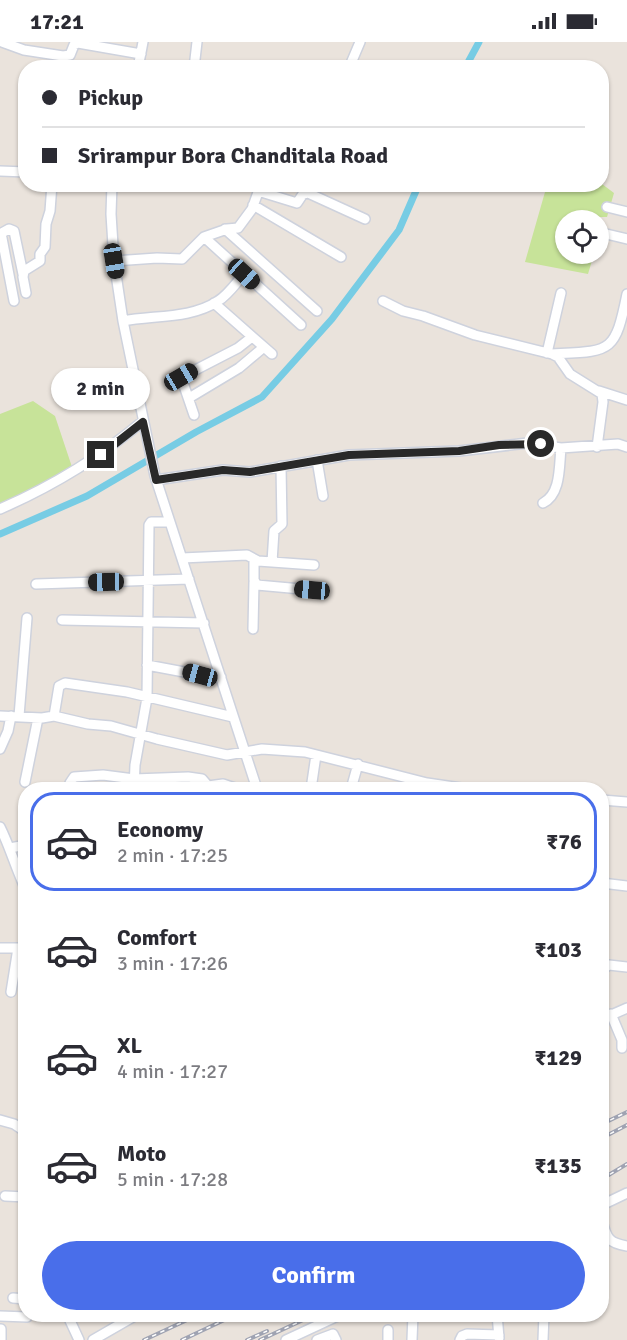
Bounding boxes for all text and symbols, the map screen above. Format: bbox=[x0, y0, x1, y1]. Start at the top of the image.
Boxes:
text: 17:21 bbox=[30, 8, 84, 35]
text: Pickup bbox=[78, 84, 143, 111]
text: Srirampur Bora Chanditala Road bbox=[78, 142, 388, 169]
map controls bbox=[555, 210, 609, 264]
button: locate bbox=[555, 210, 609, 264]
car bbox=[102, 242, 126, 280]
car bbox=[225, 255, 263, 293]
car bbox=[161, 360, 201, 394]
callout: 2 min bbox=[51, 368, 150, 410]
text: 2 min bbox=[76, 376, 125, 401]
route start bbox=[527, 430, 554, 457]
route end bbox=[87, 441, 114, 468]
car bbox=[88, 573, 124, 591]
car bbox=[293, 579, 331, 601]
car bbox=[180, 662, 220, 688]
icon: car bbox=[45, 815, 99, 869]
text: Economy bbox=[117, 816, 203, 843]
text: ₹76 bbox=[546, 828, 582, 855]
text: 2 min · 17:25 bbox=[117, 843, 228, 868]
icon: car bbox=[45, 923, 99, 977]
text: Comfort bbox=[117, 924, 197, 951]
text: ₹103 bbox=[534, 936, 582, 963]
text: 3 min · 17:26 bbox=[117, 951, 228, 976]
icon: car bbox=[45, 1031, 99, 1085]
text: XL bbox=[117, 1032, 142, 1059]
text: ₹129 bbox=[534, 1044, 582, 1071]
text: 4 min · 17:27 bbox=[117, 1059, 228, 1084]
icon: car bbox=[45, 1139, 99, 1193]
text: Moto bbox=[117, 1140, 166, 1167]
text: ₹135 bbox=[534, 1152, 582, 1179]
text: 5 min · 17:28 bbox=[117, 1167, 228, 1192]
button: Confirm bbox=[42, 1241, 585, 1310]

